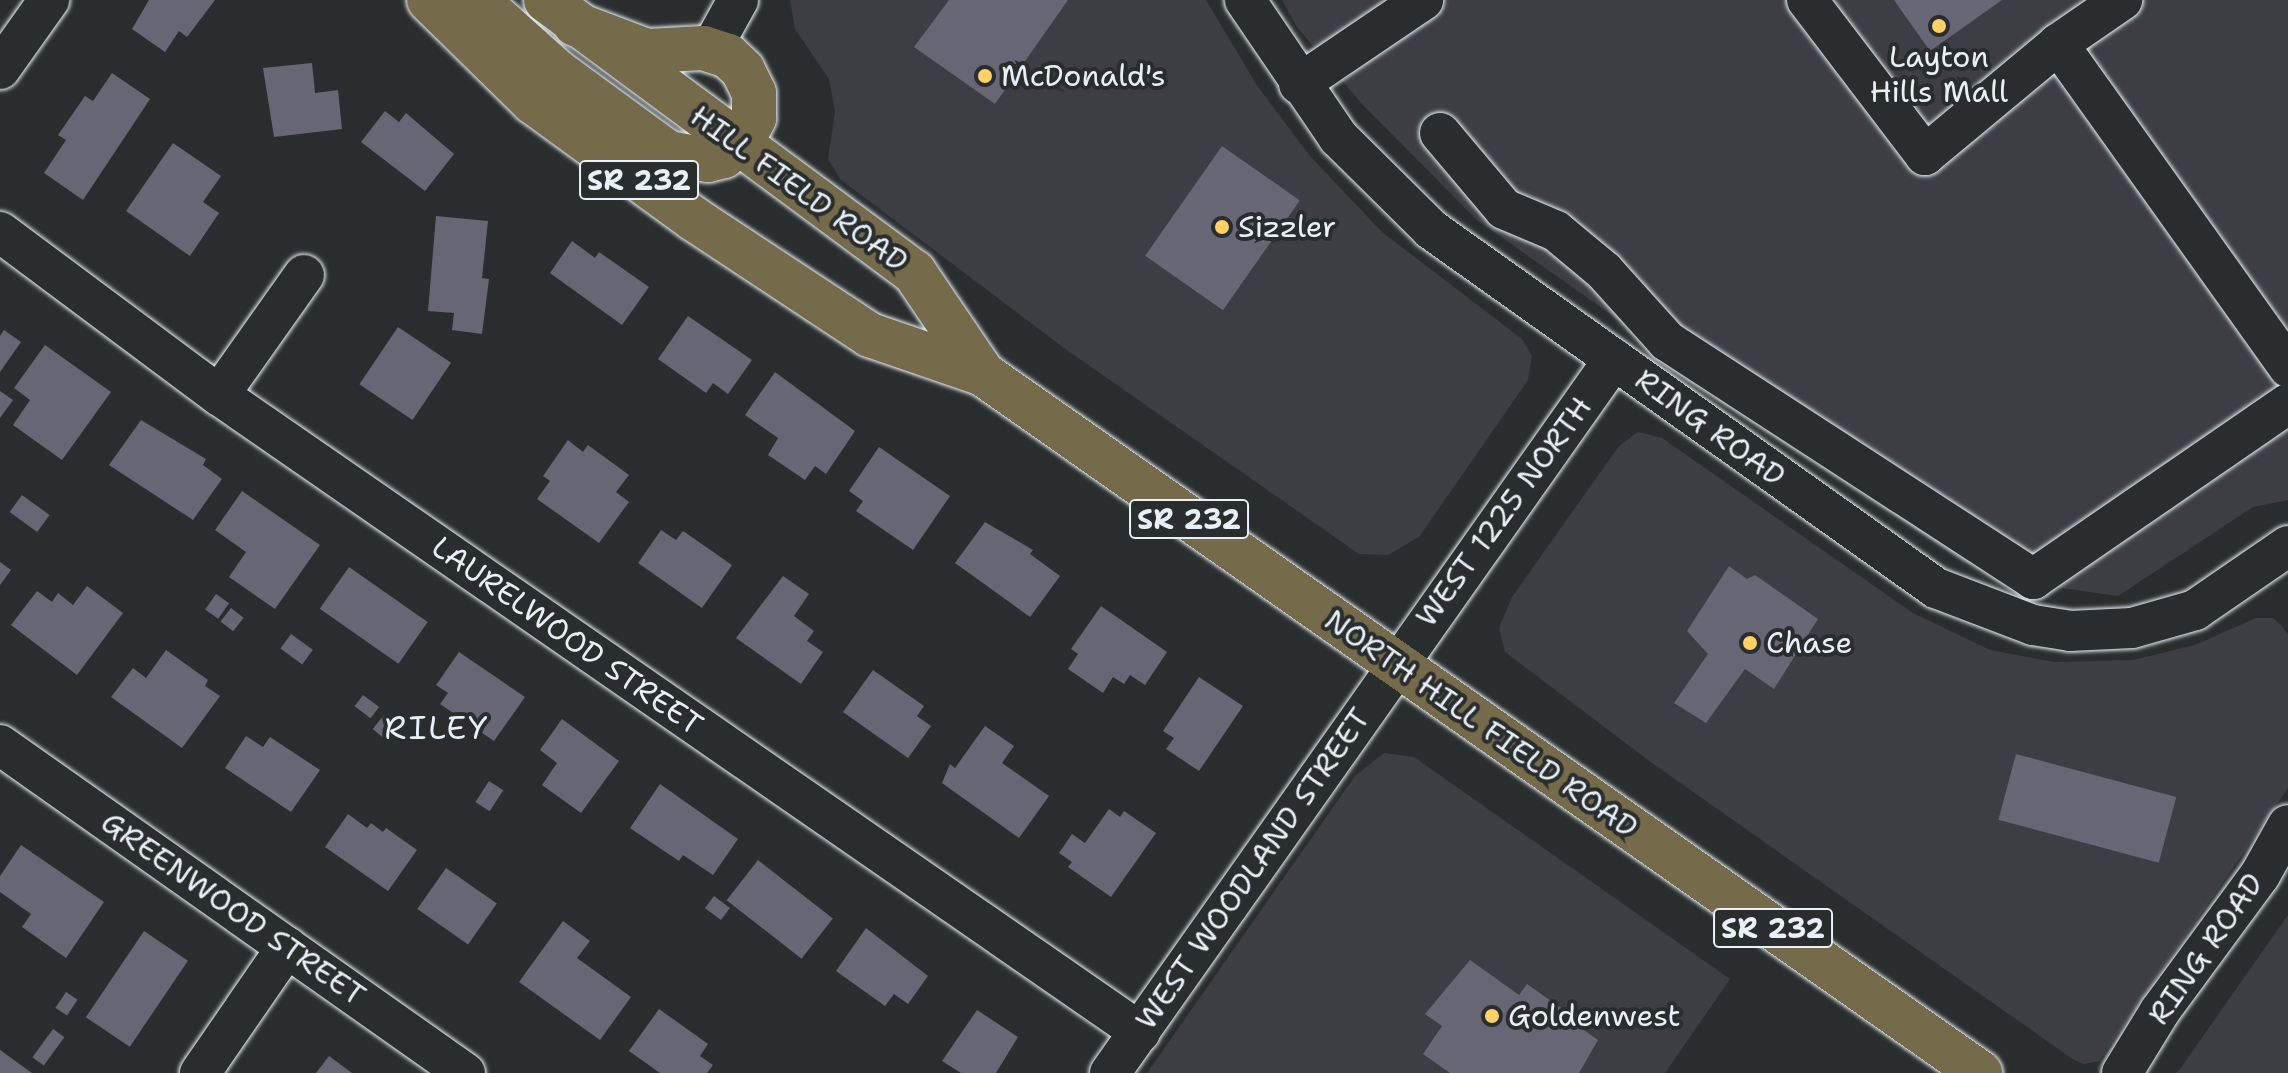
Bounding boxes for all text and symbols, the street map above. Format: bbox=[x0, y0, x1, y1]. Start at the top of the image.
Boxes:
marker: Layton Hills Mall bbox=[1930, 17, 1948, 35]
place label: Layton Hills Mall bbox=[1870, 39, 2008, 110]
place label: McDonald's bbox=[1001, 58, 1166, 94]
marker: McDonald's bbox=[976, 67, 994, 85]
street label: HILL FIELD ROAD bbox=[683, 98, 915, 280]
road number: SR 232 bbox=[579, 156, 699, 204]
place label: Sizzler bbox=[1238, 209, 1336, 245]
marker: Sizzler bbox=[1213, 218, 1231, 236]
street label: RING ROAD bbox=[1628, 362, 1792, 494]
street label: WEST 1225 NORTH bbox=[1408, 390, 1600, 634]
road number: SR 232 bbox=[1129, 495, 1249, 543]
street label: LAURELWOOD STREET bbox=[425, 529, 709, 743]
street label: NORTH HILL FIELD ROAD bbox=[1318, 602, 1644, 846]
place label: Chase bbox=[1766, 625, 1852, 661]
marker: Chase bbox=[1741, 634, 1759, 652]
street label: WEST WOODLAND STREET bbox=[1128, 701, 1378, 1037]
district label: RILEY bbox=[384, 709, 490, 747]
street label: GREENWOOD STREET bbox=[94, 804, 372, 1014]
street label: RING ROAD bbox=[2141, 866, 2271, 1032]
road number: SR 232 bbox=[1713, 904, 1833, 952]
place label: Goldenwest bbox=[1508, 998, 1681, 1034]
marker: Goldenwest bbox=[1483, 1007, 1501, 1025]

